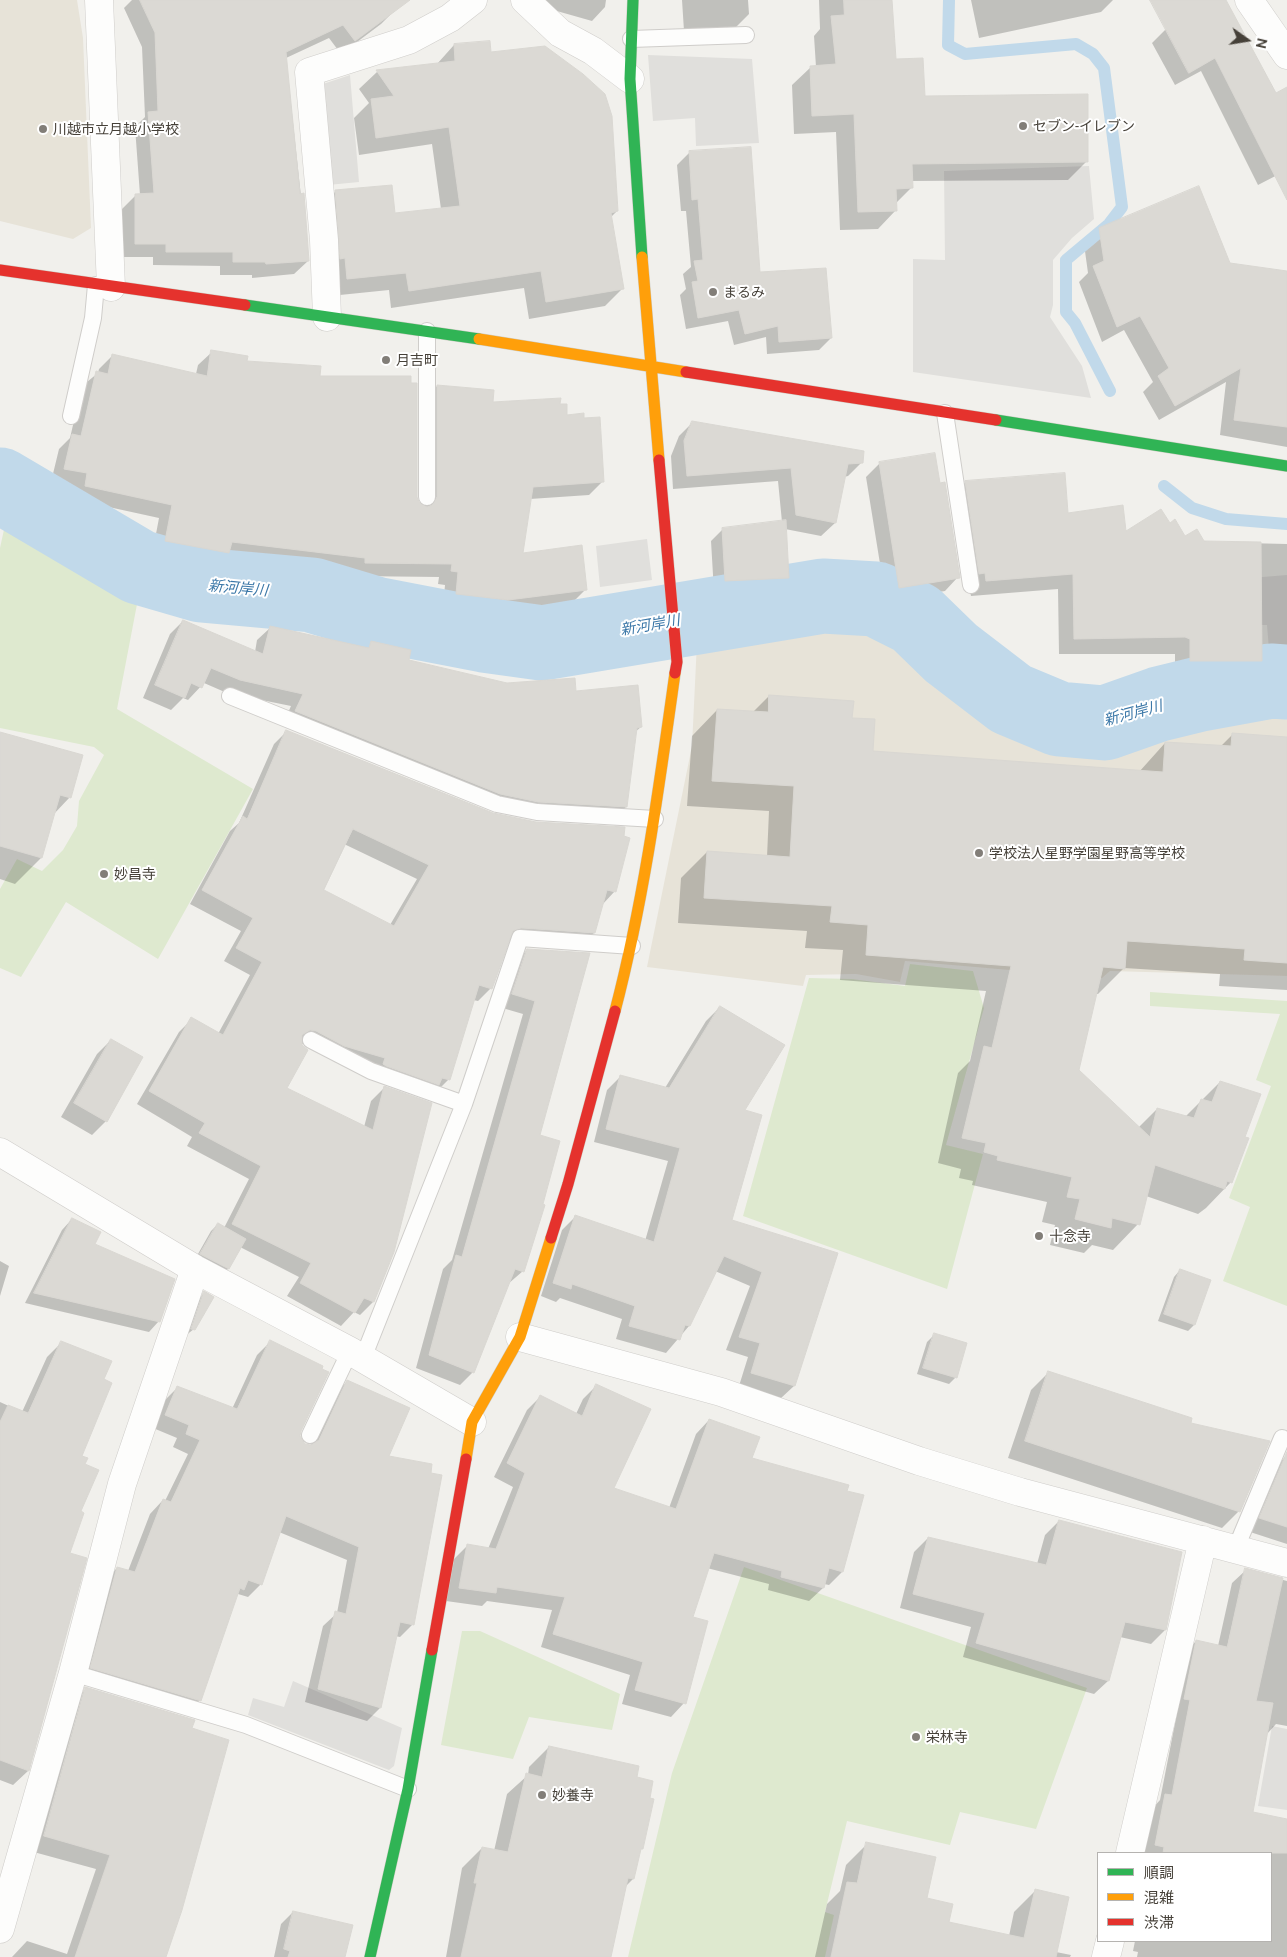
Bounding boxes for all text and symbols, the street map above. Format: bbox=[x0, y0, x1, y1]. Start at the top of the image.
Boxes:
north arrow bbox=[1222, 15, 1272, 65]
text: N bbox=[1253, 36, 1271, 50]
place label: セブン-イレブン bbox=[1033, 118, 1135, 134]
marker: セブン-イレブン bbox=[1017, 120, 1029, 132]
place label: 川越市立月越小学校 bbox=[53, 121, 179, 137]
marker: 川越市立月越小学校 bbox=[37, 123, 49, 135]
place label: まるみ bbox=[723, 284, 765, 300]
marker: まるみ bbox=[707, 286, 719, 298]
place label: 月吉町 bbox=[396, 352, 438, 368]
marker: 月吉町 bbox=[380, 354, 392, 366]
water label: 新河岸川 bbox=[207, 576, 269, 600]
water label: 新河岸川 bbox=[619, 611, 681, 639]
water label: 新河岸川 bbox=[1102, 697, 1164, 729]
place label: 学校法人星野学園星野高等学校 bbox=[989, 845, 1185, 861]
marker: 学校法人星野学園星野高等学校 bbox=[973, 847, 985, 859]
place label: 妙昌寺 bbox=[114, 866, 156, 882]
marker: 妙昌寺 bbox=[98, 868, 110, 880]
place label: 十念寺 bbox=[1049, 1228, 1091, 1244]
marker: 十念寺 bbox=[1033, 1230, 1045, 1242]
place label: 栄林寺 bbox=[926, 1729, 968, 1745]
marker: 栄林寺 bbox=[910, 1731, 922, 1743]
place label: 妙養寺 bbox=[552, 1787, 594, 1803]
marker: 妙養寺 bbox=[536, 1789, 548, 1801]
legend bbox=[1097, 1852, 1272, 1942]
text: 順調 bbox=[1144, 1864, 1174, 1881]
text: 混雑 bbox=[1144, 1889, 1174, 1906]
text: 渋滞 bbox=[1144, 1914, 1174, 1931]

